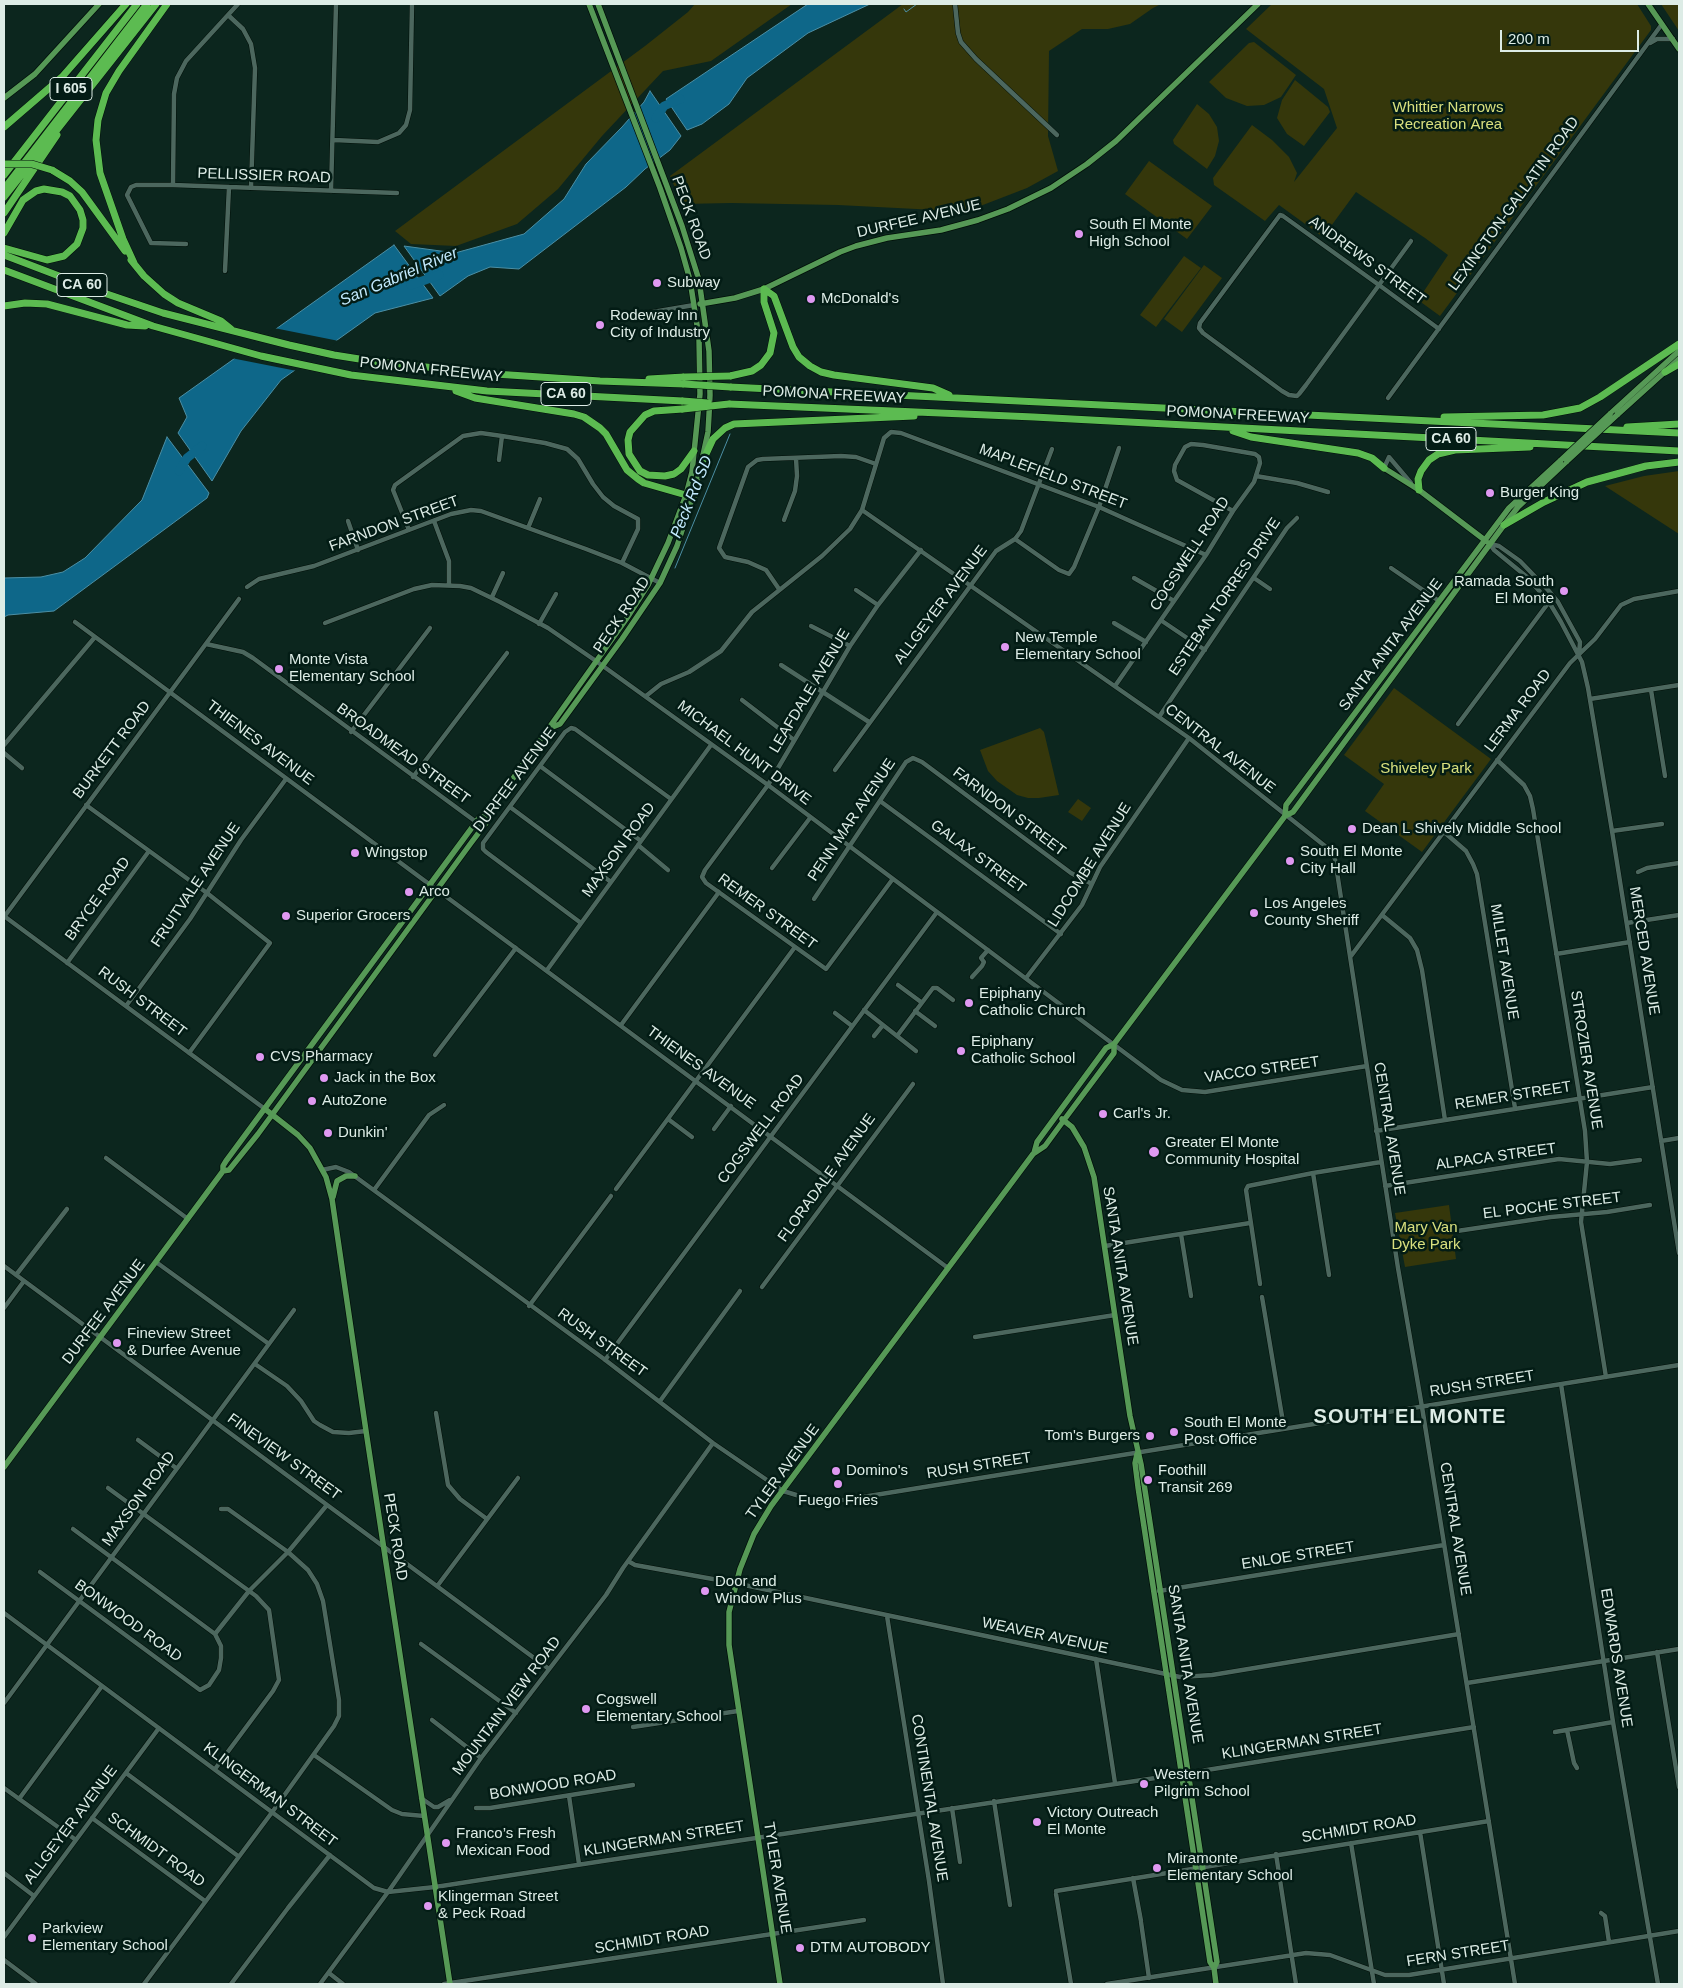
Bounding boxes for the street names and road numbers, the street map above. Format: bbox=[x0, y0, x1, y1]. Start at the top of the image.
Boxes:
road number: I 605 bbox=[50, 78, 92, 100]
street label: LEXINGTON-GALLATIN ROAD bbox=[1445, 114, 1583, 294]
street label: PELLISSIER ROAD bbox=[197, 165, 331, 187]
street label: PECK ROAD bbox=[667, 173, 715, 263]
street label: DURFEE AVENUE bbox=[855, 196, 983, 242]
street label: ANDREWS STREET bbox=[1305, 213, 1429, 309]
road number: CA 60 bbox=[57, 274, 107, 296]
street label: POMONA FREEWAY bbox=[359, 354, 503, 386]
road number: CA 60 bbox=[541, 382, 591, 406]
street label: POMONA FREEWAY bbox=[762, 382, 906, 408]
street label: POMONA FREEWAY bbox=[1166, 402, 1310, 428]
road number: CA 60 bbox=[1426, 428, 1476, 450]
street label: MAPLEFIELD STREET bbox=[977, 441, 1129, 513]
street label: FARNDON STREET bbox=[327, 492, 461, 556]
street label: COGSWELL ROAD bbox=[1146, 494, 1234, 614]
street label: ESTEBAN TORRES DRIVE bbox=[1165, 515, 1285, 679]
street label: ALLGEYER AVENUE bbox=[890, 542, 992, 668]
street label: PECK ROAD bbox=[590, 573, 654, 657]
street label: SANTA ANITA AVENUE bbox=[1335, 575, 1447, 715]
street label: LEAFDALE AVENUE bbox=[766, 626, 854, 756]
street label: LERMA ROAD bbox=[1481, 666, 1555, 756]
street label: THIENES AVENUE bbox=[203, 697, 317, 789]
street label: MICHAEL HUNT DRIVE bbox=[674, 697, 814, 809]
street label: BURKETT ROAD bbox=[69, 698, 155, 802]
street label: BROADMEAD STREET bbox=[333, 700, 473, 808]
street label: CENTRAL AVENUE bbox=[1161, 700, 1279, 798]
street label: DURFEE AVENUE bbox=[470, 724, 560, 836]
street label: PENN MAR AVENUE bbox=[804, 755, 900, 885]
street label: FARNDON STREET bbox=[949, 764, 1069, 860]
street label: MAXSON ROAD bbox=[579, 799, 659, 901]
street label: LIDCOMBE AVENUE bbox=[1044, 800, 1136, 930]
street label: GALAX STREET bbox=[927, 816, 1029, 898]
street label: FRUITVALE AVENUE bbox=[148, 819, 244, 951]
street label: BRYCE ROAD bbox=[62, 854, 134, 944]
street label: REMER STREET bbox=[714, 870, 820, 954]
street label: MERCED AVENUE bbox=[1625, 886, 1663, 1016]
street label: MILLET AVENUE bbox=[1486, 903, 1522, 1021]
street label: RUSH STREET bbox=[94, 963, 190, 1041]
street label: STROZIER AVENUE bbox=[1566, 989, 1606, 1131]
street label: THIENES AVENUE bbox=[643, 1023, 759, 1113]
street label: VACCO STREET bbox=[1204, 1053, 1320, 1087]
street label: CENTRAL AVENUE bbox=[1370, 1061, 1408, 1197]
street label: COGSWELL ROAD bbox=[714, 1071, 808, 1187]
street label: REMER STREET bbox=[1454, 1078, 1572, 1114]
street label: FLORADALE AVENUE bbox=[774, 1110, 880, 1246]
street label: ALPACA STREET bbox=[1435, 1140, 1557, 1174]
street label: SANTA ANITA AVENUE bbox=[1099, 1185, 1141, 1347]
street label: EL POCHE STREET bbox=[1482, 1189, 1622, 1223]
street label: DURFEE AVENUE bbox=[59, 1256, 149, 1368]
street label: RUSH STREET bbox=[554, 1305, 650, 1381]
street label: RUSH STREET bbox=[1428, 1367, 1536, 1401]
street label: FINEVIEW STREET bbox=[224, 1410, 344, 1504]
street label: TYLER AVENUE bbox=[742, 1421, 824, 1523]
street label: MAXSON ROAD bbox=[99, 1448, 179, 1550]
street label: RUSH STREET bbox=[925, 1449, 1033, 1483]
street label: CENTRAL AVENUE bbox=[1436, 1461, 1474, 1597]
street label: PECK ROAD bbox=[379, 1492, 411, 1582]
street label: ENLOE STREET bbox=[1240, 1538, 1356, 1574]
street label: BONWOOD ROAD bbox=[71, 1576, 185, 1666]
street label: SANTA ANITA AVENUE bbox=[1164, 1583, 1206, 1745]
street label: EDWARDS AVENUE bbox=[1596, 1587, 1636, 1729]
street label: WEAVER AVENUE bbox=[980, 1614, 1110, 1658]
street label: MOUNTAIN VIEW ROAD bbox=[449, 1633, 565, 1779]
street label: CONTINENTAL AVENUE bbox=[907, 1713, 951, 1883]
street label: KLINGERMAN STREET bbox=[1220, 1720, 1384, 1764]
street label: KLINGERMAN STREET bbox=[200, 1739, 340, 1851]
street label: ALLGEYER AVENUE bbox=[20, 1762, 122, 1888]
street label: BONWOOD ROAD bbox=[488, 1766, 618, 1804]
street label: SCHMIDT ROAD bbox=[104, 1809, 208, 1891]
street label: SCHMIDT ROAD bbox=[1300, 1811, 1418, 1847]
street label: KLINGERMAN STREET bbox=[582, 1817, 746, 1861]
street label: TYLER AVENUE bbox=[759, 1821, 795, 1935]
street label: SCHMIDT ROAD bbox=[593, 1922, 711, 1958]
street label: FERN STREET bbox=[1405, 1937, 1511, 1971]

